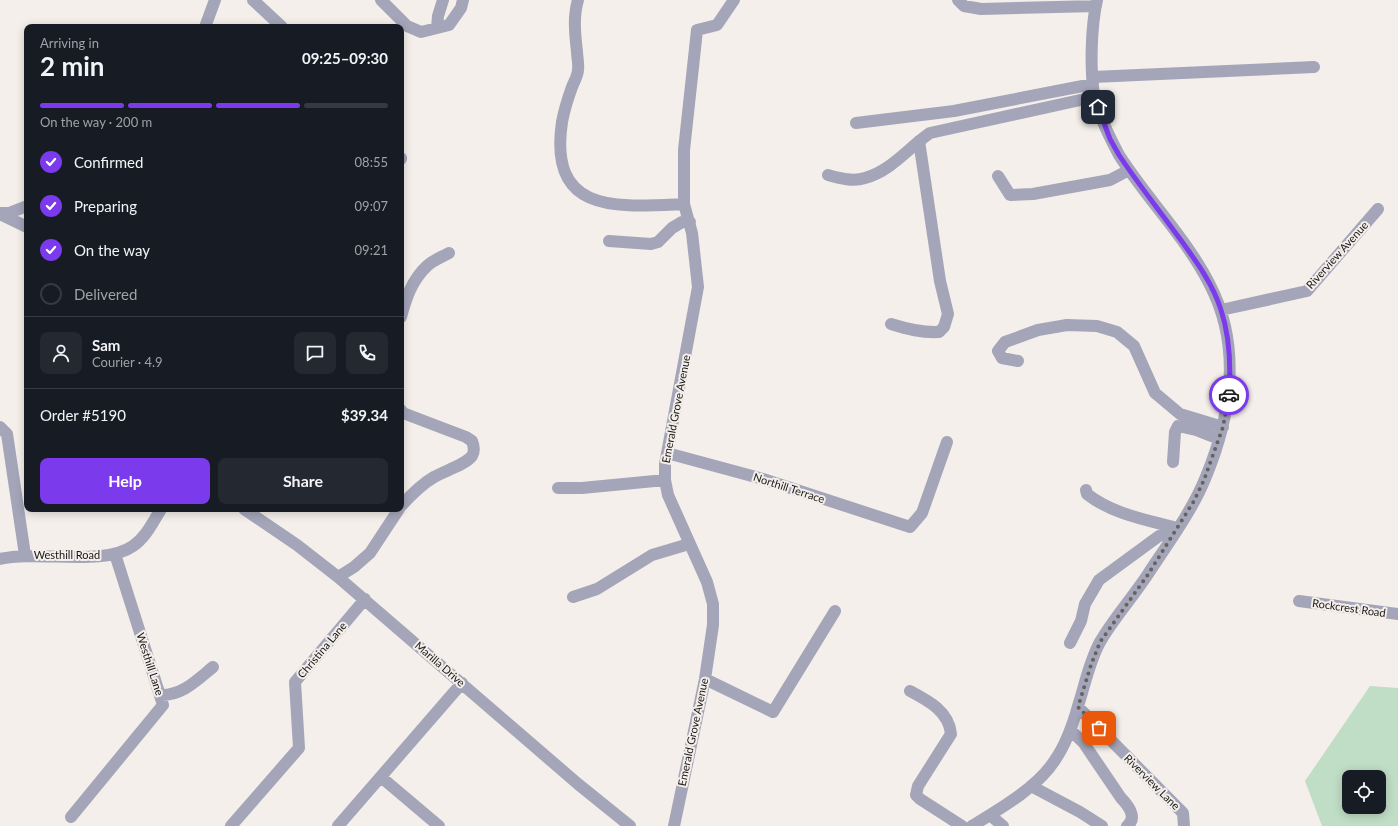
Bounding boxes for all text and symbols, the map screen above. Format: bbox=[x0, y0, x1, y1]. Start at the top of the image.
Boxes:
text: Arriving in bbox=[40, 35, 99, 51]
text: 09:25–09:30 bbox=[302, 49, 388, 67]
text: 2 min bbox=[40, 50, 104, 82]
pin bbox=[1081, 90, 1115, 124]
icon: home bbox=[1087, 96, 1109, 118]
text: On the way · 200 m bbox=[40, 114, 152, 130]
icon: check bbox=[40, 151, 62, 173]
text: Confirmed bbox=[74, 153, 143, 171]
text: 08:55 bbox=[355, 154, 388, 170]
icon: check bbox=[40, 195, 62, 217]
text: Preparing bbox=[74, 197, 137, 215]
text: 09:07 bbox=[355, 198, 388, 214]
street label: Riverview Avenue bbox=[1303, 218, 1370, 291]
icon: check bbox=[40, 239, 62, 261]
text: On the way bbox=[74, 241, 150, 259]
text: 09:21 bbox=[355, 242, 388, 258]
text: Delivered bbox=[74, 285, 137, 303]
button: person bbox=[40, 332, 82, 374]
button: chat bbox=[294, 332, 336, 374]
button: phone bbox=[346, 332, 388, 374]
text: Sam bbox=[92, 336, 120, 354]
street label: Emerald Grove Avenue bbox=[659, 353, 692, 464]
text: Courier · 4.9 bbox=[92, 354, 163, 370]
courier bbox=[1209, 375, 1249, 415]
icon: car bbox=[1218, 384, 1240, 406]
text: Order #5190 bbox=[40, 406, 126, 424]
text: $39.34 bbox=[341, 406, 388, 424]
button: Help bbox=[40, 458, 210, 504]
button: Share bbox=[218, 458, 388, 504]
street label: Northill Terrace bbox=[752, 470, 827, 505]
street label: Westhill Road bbox=[34, 548, 100, 561]
street label: Rockcrest Road bbox=[1311, 596, 1387, 619]
street label: Christina Lane bbox=[294, 619, 349, 680]
street label: Westhill Lane bbox=[134, 631, 167, 697]
street label: Marilla Drive bbox=[413, 638, 468, 689]
street label: Emerald Grove Avenue bbox=[675, 677, 710, 787]
pin bbox=[1082, 711, 1116, 745]
icon: bag bbox=[1088, 717, 1110, 739]
street label: Riverview Lane bbox=[1122, 751, 1183, 812]
map controls bbox=[1342, 770, 1386, 814]
button: locate bbox=[1342, 770, 1386, 814]

